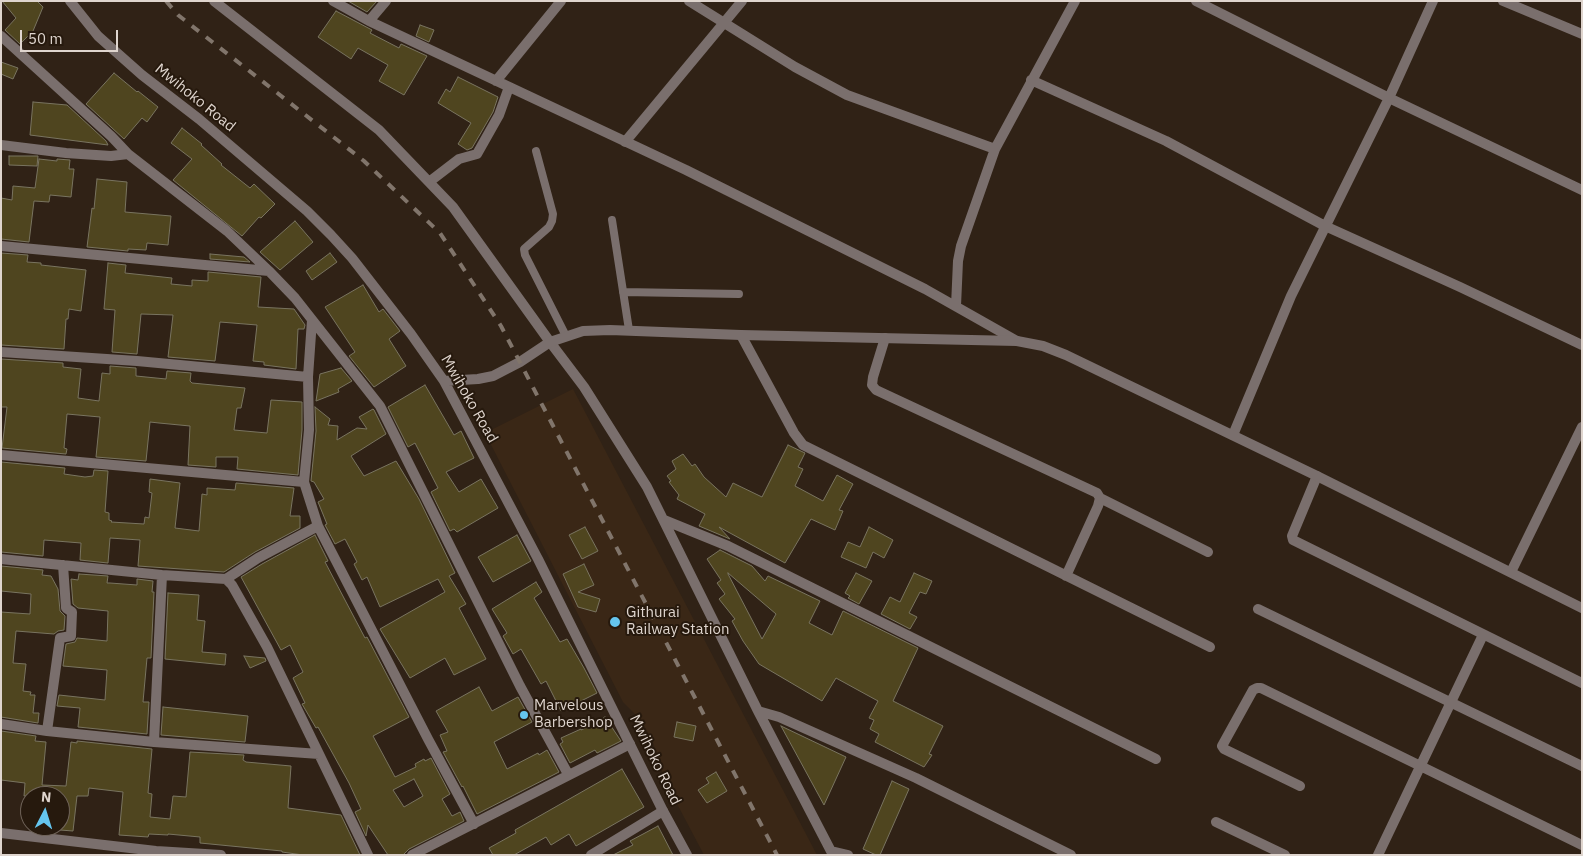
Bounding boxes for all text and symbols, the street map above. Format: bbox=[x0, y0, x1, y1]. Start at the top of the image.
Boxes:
scale bar bbox=[22, 20, 120, 52]
text: 50 m bbox=[28, 29, 63, 48]
street label: Mwihoko Road bbox=[151, 60, 239, 136]
street label: Mwihoko Road bbox=[437, 352, 501, 446]
place label: Githurai Railway Station bbox=[626, 604, 729, 639]
marker: Githurai Railway Station bbox=[608, 615, 622, 629]
place label: Marvelous Barbershop bbox=[534, 697, 613, 732]
marker: Marvelous Barbershop bbox=[518, 709, 530, 721]
street label: Mwihoko Road bbox=[625, 712, 685, 808]
north arrow bbox=[20, 786, 70, 836]
text: N bbox=[40, 788, 52, 806]

